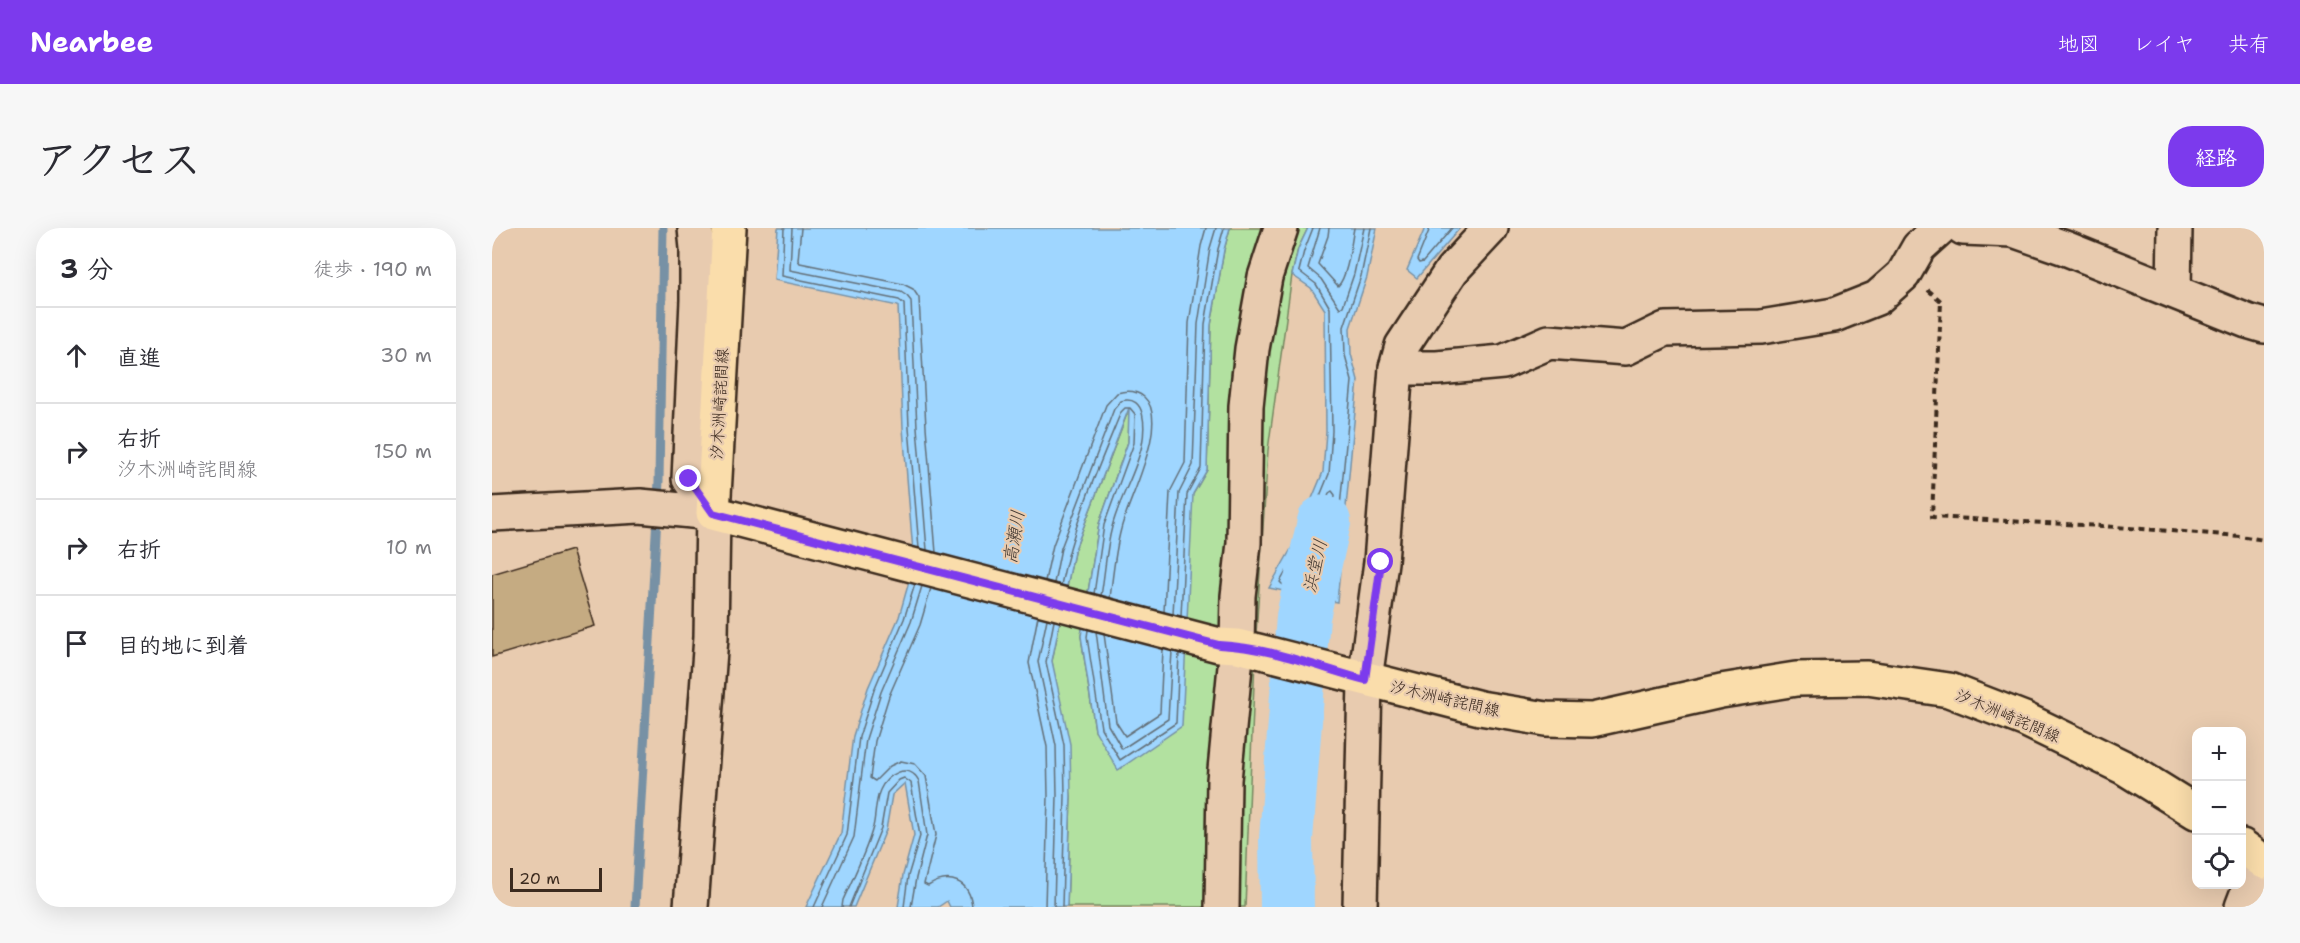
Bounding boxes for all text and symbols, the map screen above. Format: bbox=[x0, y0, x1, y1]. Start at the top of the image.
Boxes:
text: Nearbee bbox=[30, 23, 153, 61]
text: 地図 bbox=[2058, 30, 2100, 58]
text: レイヤ bbox=[2133, 30, 2195, 58]
text: 共有 bbox=[2228, 30, 2270, 58]
button: 経路 bbox=[2168, 126, 2264, 187]
text: アクセス bbox=[36, 131, 201, 187]
text: 3 分 bbox=[60, 251, 113, 286]
text: 徒歩 · 190 m bbox=[313, 256, 432, 282]
icon: ahead bbox=[60, 339, 93, 372]
text: 30 m bbox=[380, 342, 432, 368]
text: 直進 bbox=[117, 343, 161, 372]
street label: 汐木洲崎詫間線 bbox=[706, 348, 733, 461]
text: 右折 bbox=[117, 424, 161, 453]
icon: right bbox=[60, 435, 93, 468]
text: 150 m bbox=[374, 438, 432, 464]
text: 汐木洲崎詫間線 bbox=[117, 456, 257, 482]
route end bbox=[675, 465, 701, 491]
water label: 高瀬川 bbox=[998, 508, 1030, 566]
icon: right bbox=[60, 531, 93, 564]
text: 10 m bbox=[386, 534, 432, 560]
text: 右折 bbox=[117, 535, 161, 564]
water label: 浜堂川 bbox=[1297, 537, 1333, 595]
route start bbox=[1367, 548, 1393, 574]
icon: arrive bbox=[60, 627, 93, 660]
text: 目的地に到着 bbox=[117, 631, 249, 660]
street label: 汐木洲崎詫間線 bbox=[1388, 676, 1502, 721]
street label: 汐木洲崎詫間線 bbox=[1952, 684, 2063, 747]
map controls bbox=[2192, 727, 2246, 889]
button: + bbox=[2192, 727, 2246, 781]
button: − bbox=[2192, 781, 2246, 835]
button: locate bbox=[2192, 835, 2246, 889]
scale bar bbox=[510, 865, 602, 892]
text: 20 m bbox=[519, 868, 560, 889]

